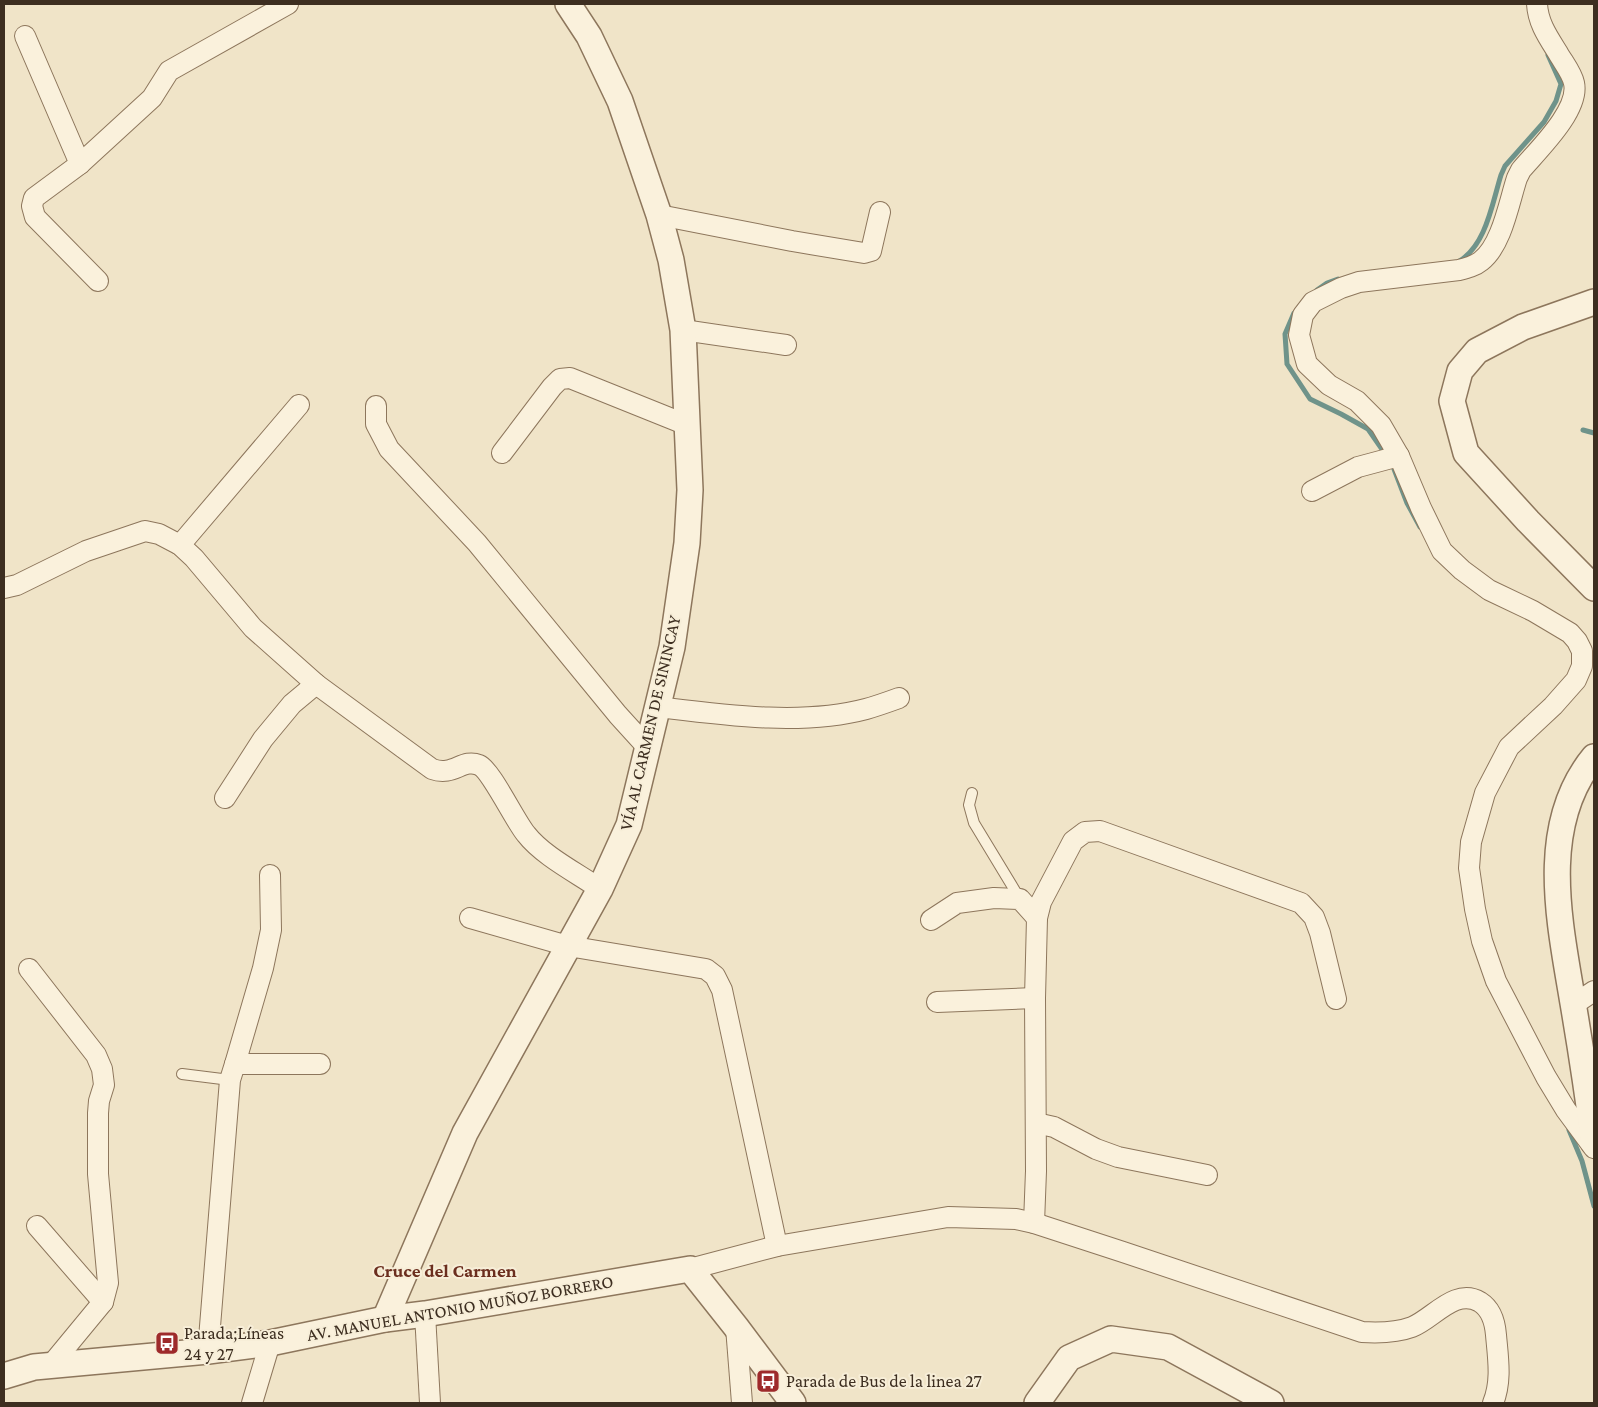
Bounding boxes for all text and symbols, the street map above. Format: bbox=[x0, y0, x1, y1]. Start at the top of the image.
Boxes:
street label: VÍA AL CARMEN DE SININCAY bbox=[615, 613, 685, 832]
district label: Cruce del Carmen bbox=[373, 1260, 517, 1281]
street label: AV. MANUEL ANTONIO MUÑOZ BORRERO bbox=[305, 1271, 615, 1345]
place label: Parada;Líneas 24 y 27 bbox=[184, 1323, 284, 1364]
bus stop icon: Parada;Líneas 24 y 27 bbox=[154, 1330, 180, 1356]
bus stop icon: Parada de Bus de la linea 27 bbox=[755, 1368, 781, 1394]
place label: Parada de Bus de la linea 27 bbox=[786, 1371, 982, 1391]

